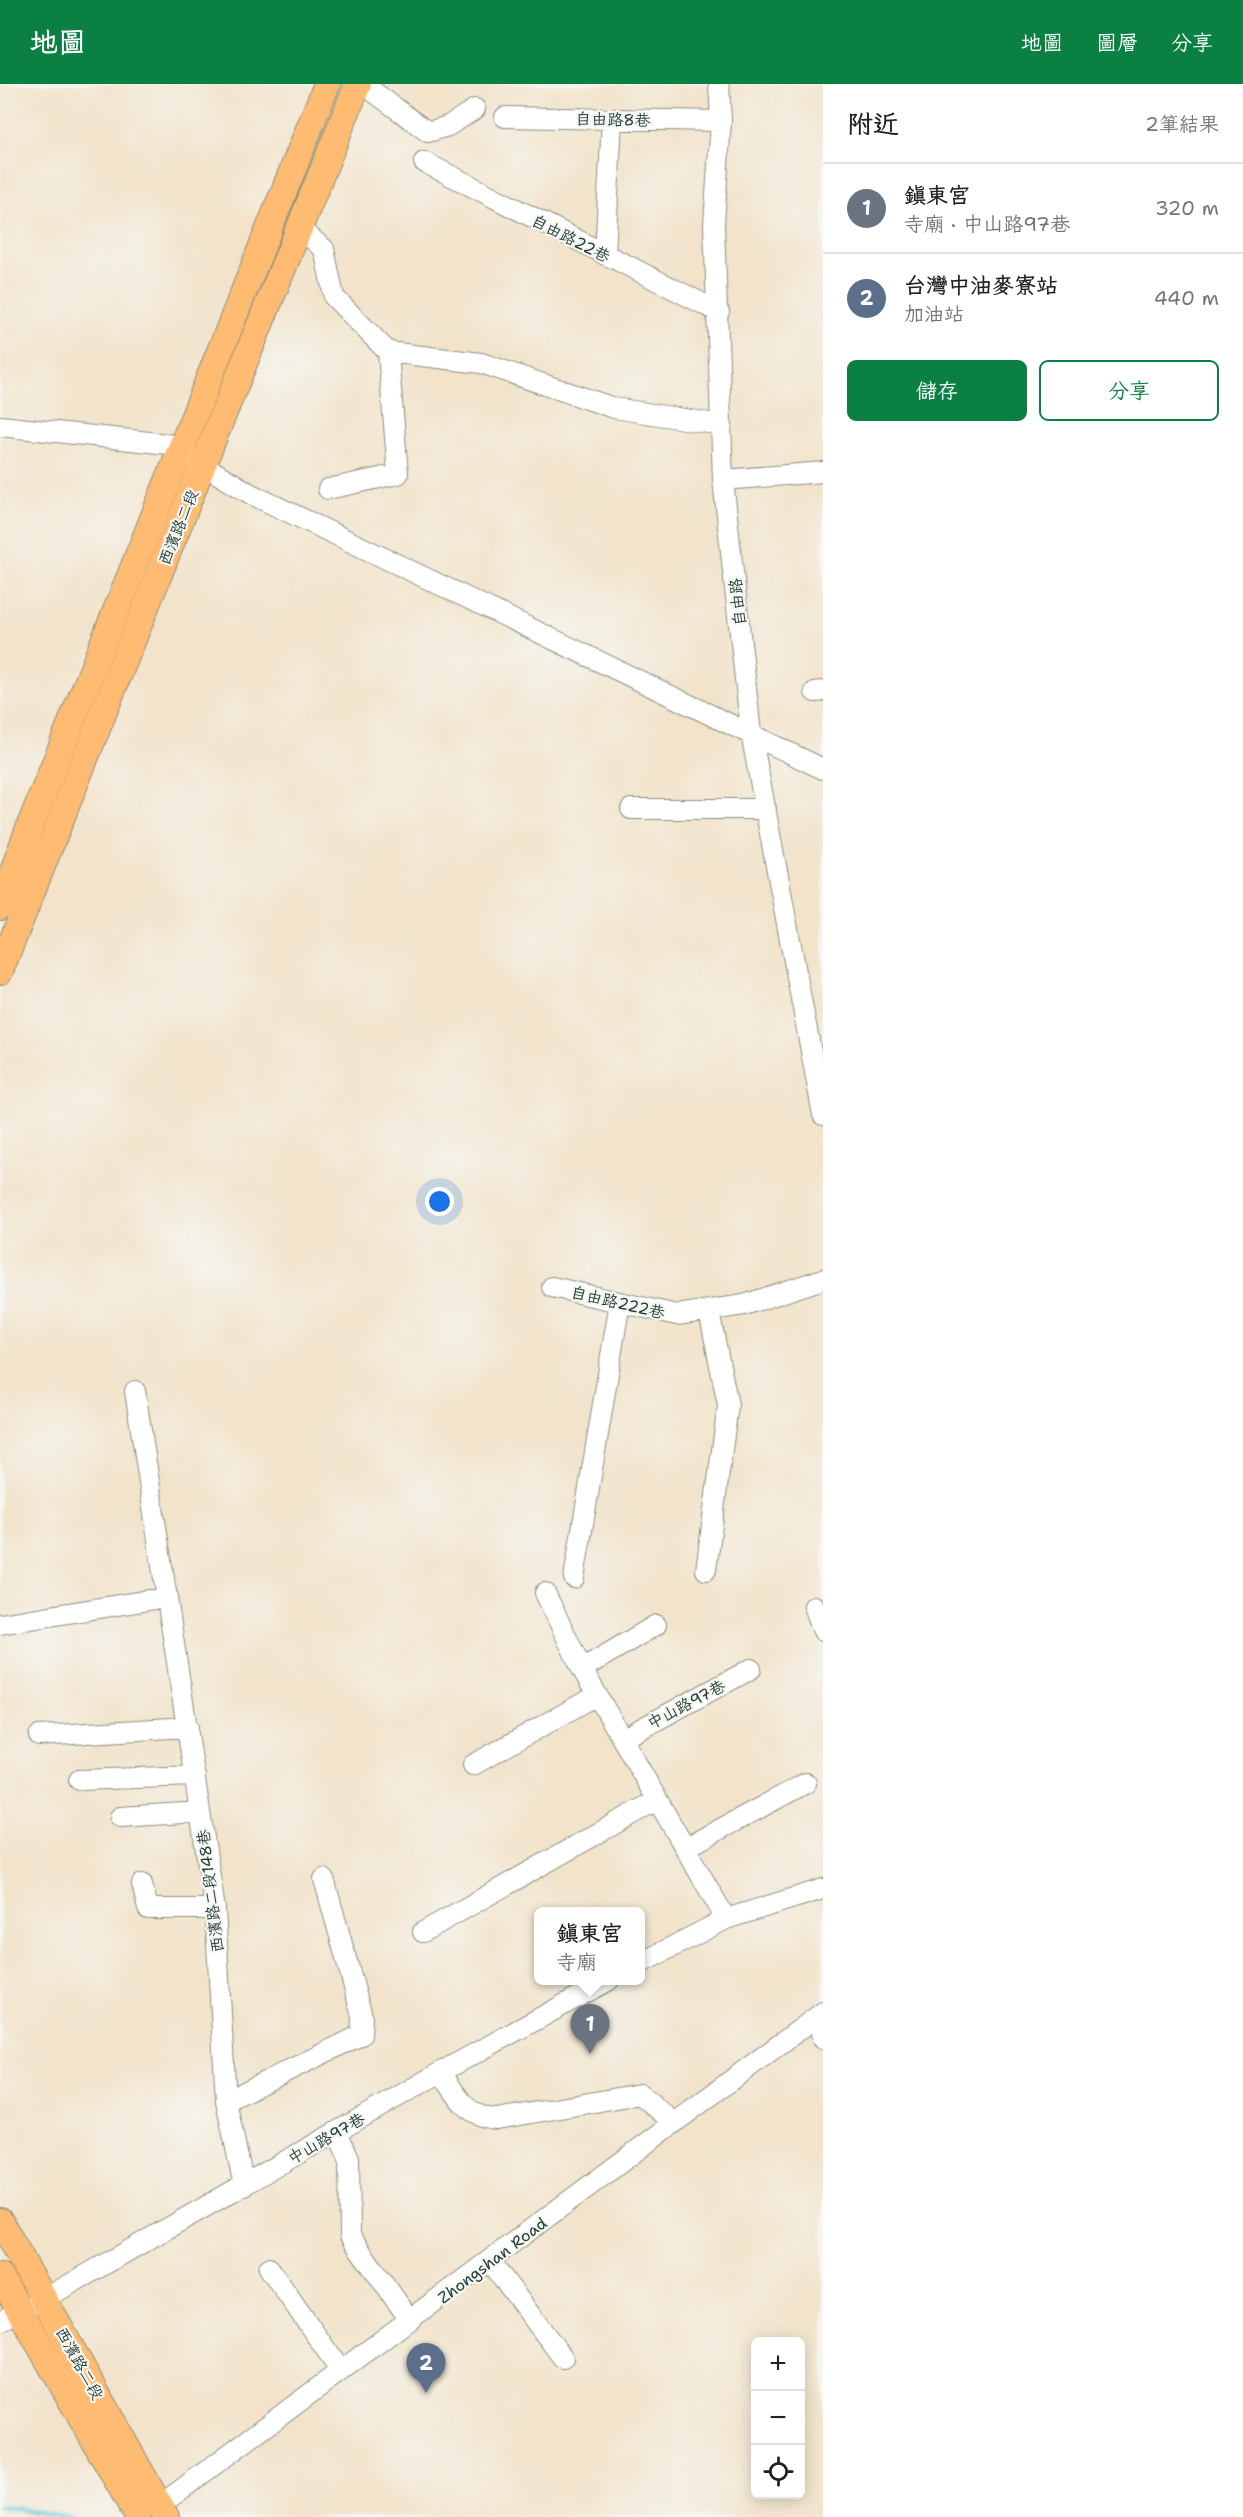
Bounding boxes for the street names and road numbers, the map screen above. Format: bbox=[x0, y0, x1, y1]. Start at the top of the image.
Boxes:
street label: 自由路8巷 bbox=[575, 108, 651, 131]
street label: 自由路22巷 bbox=[528, 210, 614, 267]
street label: 西濱路二段 bbox=[154, 486, 203, 568]
street label: 自由路 bbox=[725, 577, 750, 627]
street label: 自由路222巷 bbox=[569, 1281, 667, 1324]
street label: 中山路97巷 bbox=[644, 1675, 729, 1734]
street label: 西濱路二段148巷 bbox=[193, 1828, 228, 1954]
street label: 中山路97巷 bbox=[284, 2108, 369, 2169]
street label: Zhongshan Road bbox=[434, 2213, 551, 2308]
street label: 西濱路二段 bbox=[51, 2323, 108, 2403]

